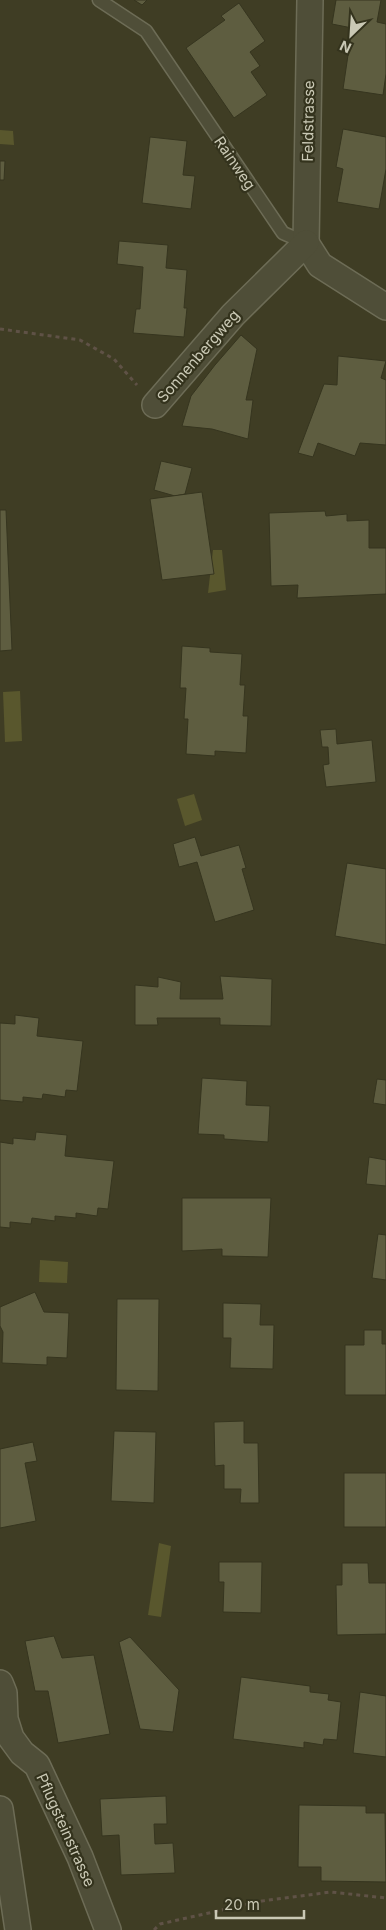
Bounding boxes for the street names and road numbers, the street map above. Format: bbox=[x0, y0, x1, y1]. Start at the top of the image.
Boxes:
street label: Feldstrasse bbox=[298, 80, 318, 162]
street label: Rainweg bbox=[210, 133, 260, 193]
street label: Sonnenbergweg bbox=[153, 306, 243, 406]
street label: Pflugsteinstrasse bbox=[32, 1770, 100, 1890]

